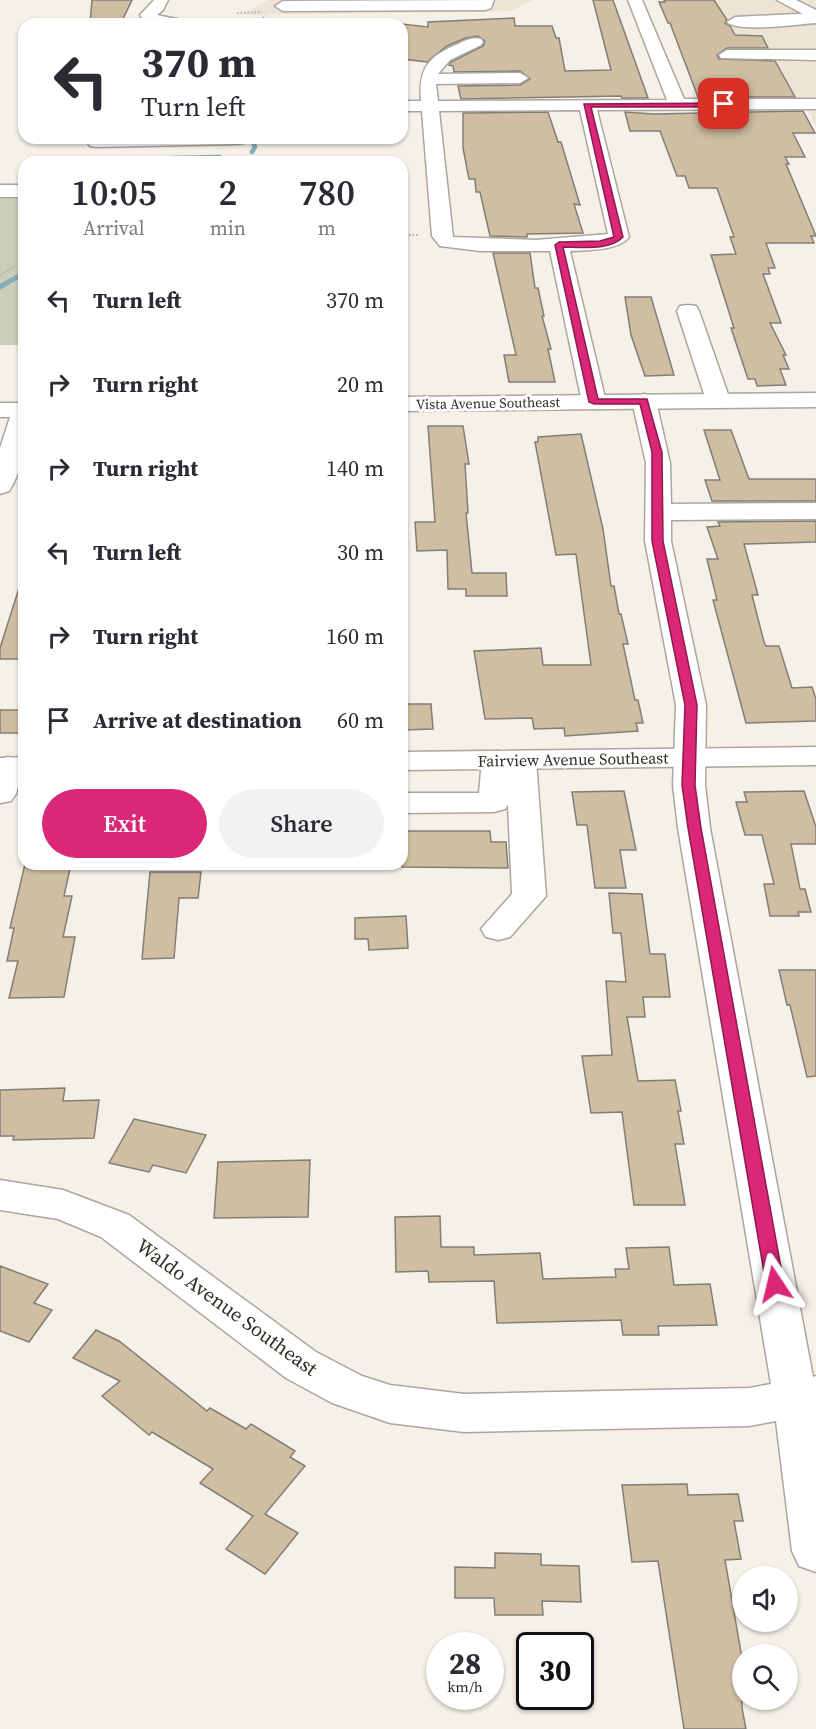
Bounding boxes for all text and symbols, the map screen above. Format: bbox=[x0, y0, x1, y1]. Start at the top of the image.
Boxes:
text: 370 m bbox=[141, 33, 256, 91]
icon: left bbox=[42, 42, 120, 120]
pin bbox=[698, 78, 749, 129]
icon: arrive bbox=[707, 87, 740, 120]
text: Turn left bbox=[141, 88, 245, 125]
text: 10:05 bbox=[71, 168, 157, 217]
text: 2 bbox=[218, 168, 237, 217]
text: 780 bbox=[299, 168, 355, 217]
text: Arrival bbox=[83, 214, 145, 242]
text: min bbox=[210, 214, 246, 242]
text: m bbox=[318, 214, 336, 242]
icon: left bbox=[42, 284, 75, 317]
text: Turn left bbox=[93, 285, 181, 315]
text: 370 m bbox=[326, 285, 384, 315]
icon: right bbox=[42, 368, 75, 401]
text: Turn right bbox=[93, 369, 198, 399]
text: 20 m bbox=[337, 369, 384, 399]
street label: Vista Avenue Southeast bbox=[416, 392, 561, 414]
icon: right bbox=[42, 452, 75, 485]
text: Turn right bbox=[93, 453, 198, 483]
text: 140 m bbox=[326, 453, 384, 483]
icon: left bbox=[42, 536, 75, 569]
text: Turn left bbox=[93, 537, 181, 567]
text: 30 m bbox=[337, 537, 384, 567]
icon: right bbox=[42, 620, 75, 653]
text: Turn right bbox=[93, 621, 198, 651]
text: 160 m bbox=[326, 621, 384, 651]
icon: arrive bbox=[42, 704, 75, 737]
text: Arrive at destination bbox=[93, 705, 302, 735]
text: 60 m bbox=[337, 705, 384, 735]
street label: Fairview Avenue Southeast bbox=[477, 746, 669, 772]
button: Exit bbox=[42, 789, 207, 858]
button: Share bbox=[219, 789, 384, 858]
street label: Waldo Avenue Southeast bbox=[131, 1232, 324, 1383]
position arrow bbox=[743, 1252, 807, 1316]
map controls bbox=[732, 1566, 798, 1710]
button: sound bbox=[732, 1566, 798, 1632]
speed limit sign: 30 bbox=[516, 1632, 594, 1710]
text: 28 bbox=[449, 1643, 481, 1684]
button: search bbox=[732, 1644, 798, 1710]
text: km/h bbox=[447, 1676, 483, 1697]

